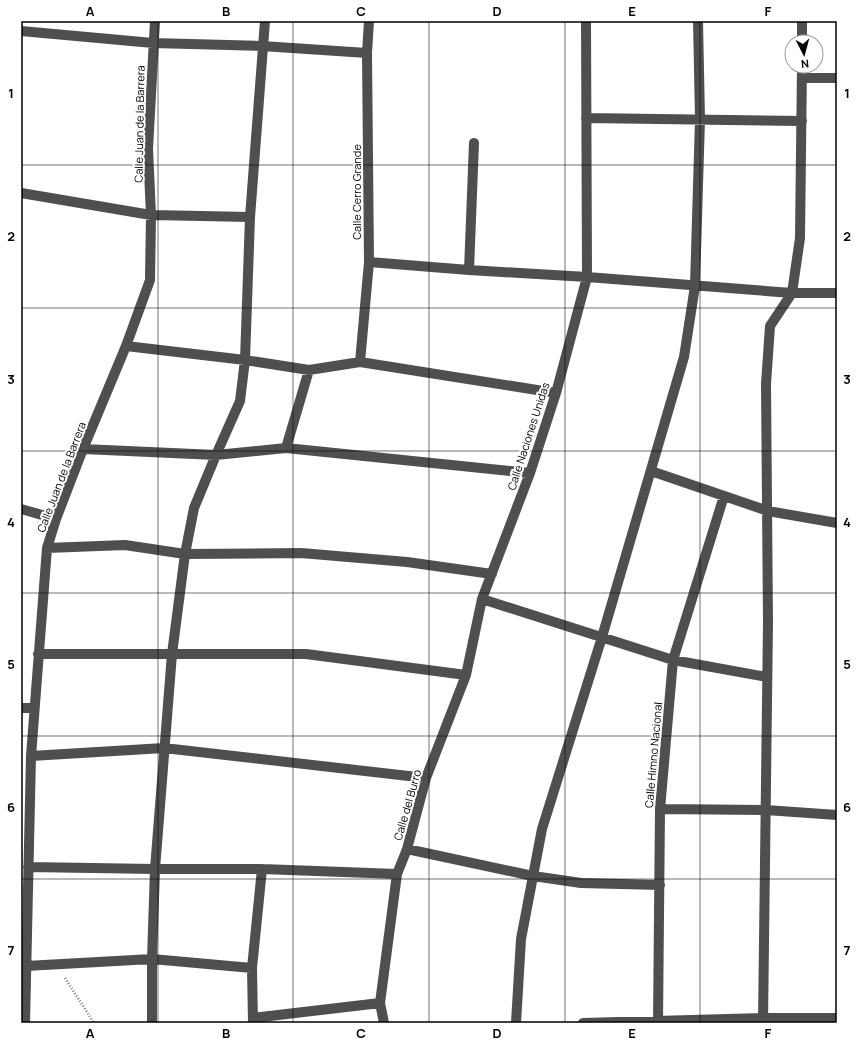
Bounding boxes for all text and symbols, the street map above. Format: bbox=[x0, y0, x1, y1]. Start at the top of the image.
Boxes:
text: A bbox=[86, 2, 95, 20]
text: B bbox=[222, 2, 230, 20]
text: C bbox=[356, 2, 366, 20]
text: D bbox=[492, 2, 502, 20]
text: E bbox=[628, 2, 636, 20]
text: F bbox=[765, 2, 772, 20]
north arrow bbox=[784, 34, 824, 74]
text: N bbox=[800, 57, 810, 72]
street label: Calle Juan de la Barrera bbox=[130, 65, 148, 183]
text: 1 bbox=[8, 84, 14, 102]
text: 1 bbox=[844, 84, 850, 102]
street label: Calle Cerro Grande bbox=[349, 144, 364, 240]
text: 2 bbox=[7, 227, 15, 245]
text: 2 bbox=[843, 227, 851, 245]
text: 3 bbox=[7, 370, 15, 388]
text: 3 bbox=[843, 370, 851, 388]
street label: Calle Naciones Unidas bbox=[503, 380, 553, 492]
street label: Calle Juan de la Barrera bbox=[33, 420, 89, 534]
text: 4 bbox=[7, 513, 15, 531]
text: 4 bbox=[843, 513, 851, 531]
text: 5 bbox=[7, 655, 15, 673]
text: 5 bbox=[843, 655, 851, 673]
street label: Calle Himno Nacional bbox=[641, 701, 665, 809]
street label: Calle del Burro bbox=[390, 767, 424, 842]
text: 6 bbox=[7, 798, 15, 816]
text: 6 bbox=[843, 798, 851, 816]
text: 7 bbox=[8, 941, 15, 959]
text: 7 bbox=[844, 941, 851, 959]
text: A bbox=[86, 1024, 95, 1042]
text: B bbox=[222, 1024, 230, 1042]
text: C bbox=[356, 1024, 366, 1042]
text: D bbox=[492, 1024, 502, 1042]
text: E bbox=[628, 1024, 636, 1042]
text: F bbox=[765, 1024, 772, 1042]

